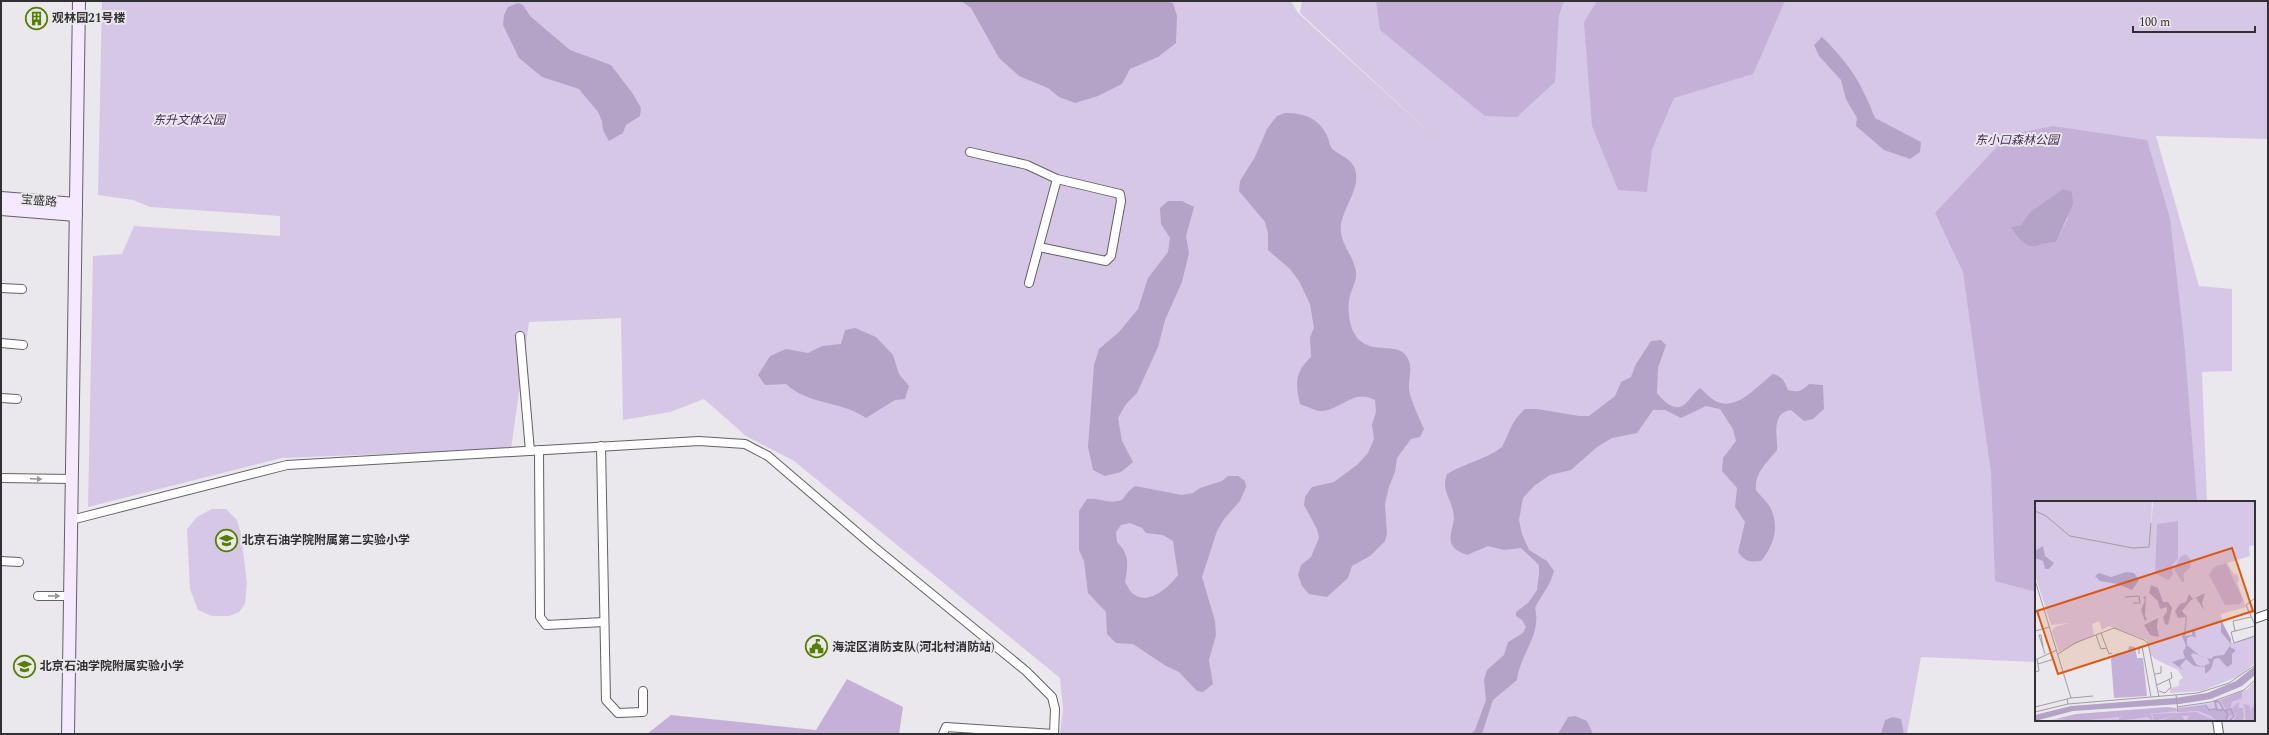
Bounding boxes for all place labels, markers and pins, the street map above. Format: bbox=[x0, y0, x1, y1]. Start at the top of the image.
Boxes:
building icon: 观林园21号楼 bbox=[24, 5, 50, 31]
place label: 观林园21号楼 bbox=[52, 9, 125, 28]
school or university icon: 北京石油学院附属第二实验小学 bbox=[213, 527, 239, 553]
place label: 北京石油学院附属第二实验小学 bbox=[242, 531, 410, 550]
public building icon: 海淀区消防支队(河北村消防站) bbox=[803, 634, 829, 660]
place label: 海淀区消防支队(河北村消防站) bbox=[832, 638, 994, 657]
school or university icon: 北京石油学院附属实验小学 bbox=[12, 653, 38, 679]
place label: 北京石油学院附属实验小学 bbox=[40, 657, 184, 676]

